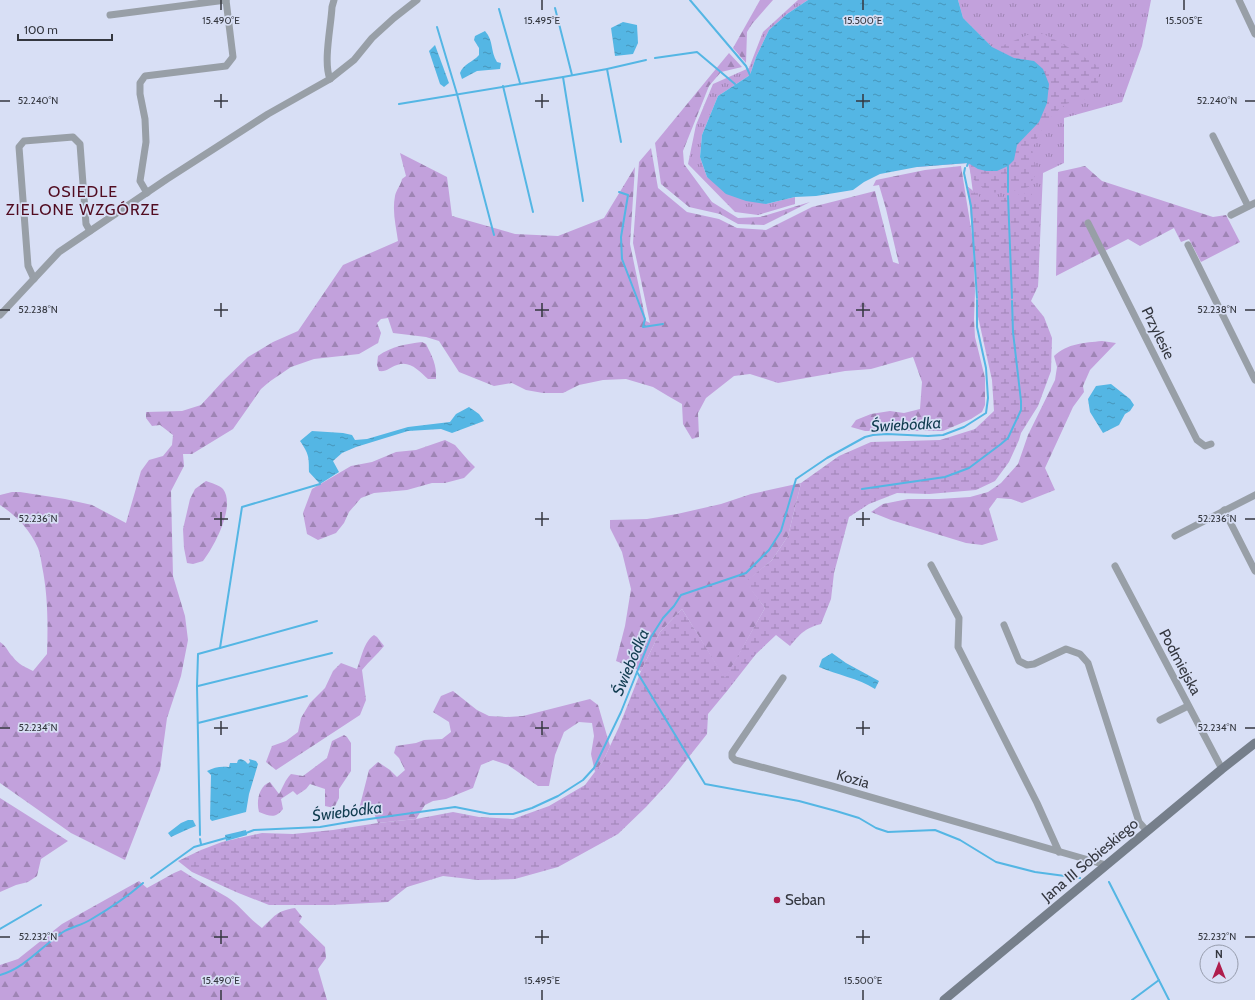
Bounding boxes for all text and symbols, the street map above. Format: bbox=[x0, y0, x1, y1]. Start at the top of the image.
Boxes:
text: 15.490°E bbox=[202, 14, 240, 27]
text: 15.495°E bbox=[524, 14, 560, 27]
text: 15.500°E bbox=[844, 14, 883, 27]
text: 15.505°E bbox=[1165, 14, 1203, 27]
scale bar bbox=[18, 16, 112, 42]
text: 100 m bbox=[24, 22, 58, 37]
text: 52.240°N bbox=[18, 94, 58, 107]
text: 52.240°N bbox=[1197, 94, 1237, 107]
district label: OSIEDLE ZIELONE WZGÓRZE bbox=[6, 182, 160, 219]
text: 52.238°N bbox=[18, 303, 58, 316]
text: 52.238°N bbox=[1197, 303, 1237, 316]
street label: Przylesie bbox=[1138, 304, 1179, 362]
water label: Świebódka bbox=[870, 413, 942, 436]
text: 52.236°N bbox=[19, 512, 57, 525]
text: 52.236°N bbox=[1198, 512, 1236, 525]
water label: Świebódka bbox=[608, 626, 653, 698]
street label: Podmiejska bbox=[1155, 626, 1205, 699]
text: 52.234°N bbox=[18, 721, 58, 734]
text: 52.234°N bbox=[1197, 721, 1237, 734]
street label: Kozia bbox=[834, 766, 872, 792]
water label: Świebódka bbox=[311, 798, 383, 825]
street label: Jana III Sobieskiego bbox=[1037, 814, 1142, 906]
place label: Seban bbox=[785, 891, 825, 909]
marker: Seban bbox=[772, 895, 782, 905]
text: 52.232°N bbox=[19, 930, 57, 943]
text: 52.232°N bbox=[1198, 930, 1236, 943]
north arrow bbox=[1199, 944, 1239, 984]
text: N bbox=[1215, 947, 1223, 961]
text: 15.490°E bbox=[202, 974, 240, 987]
text: 15.495°E bbox=[524, 974, 560, 987]
text: 15.500°E bbox=[844, 974, 883, 987]

